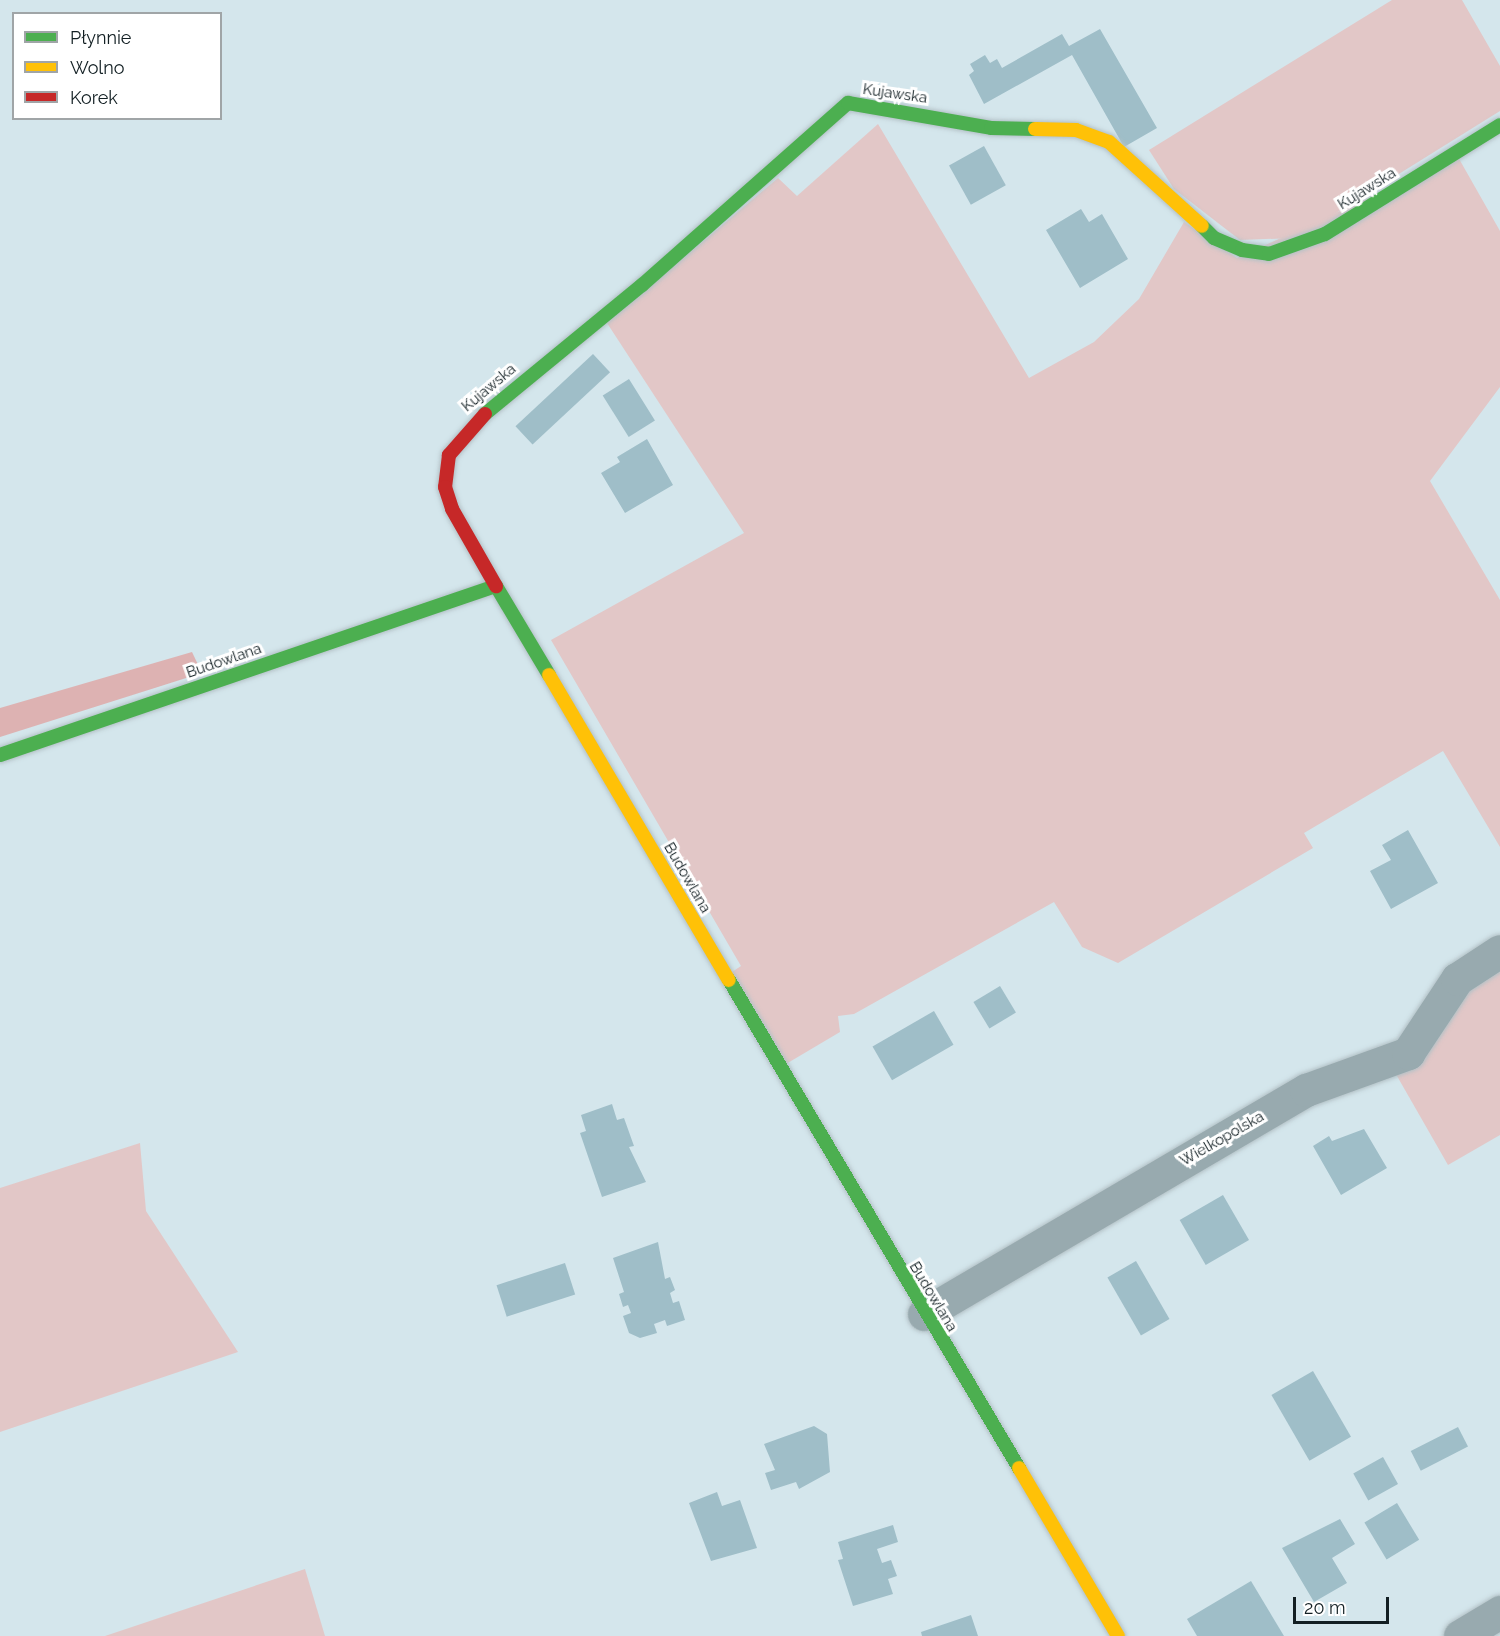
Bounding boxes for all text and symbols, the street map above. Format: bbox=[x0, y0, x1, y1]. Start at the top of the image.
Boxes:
legend bbox=[12, 12, 222, 120]
text: Płynnie bbox=[70, 27, 131, 48]
text: Wolno bbox=[70, 57, 124, 78]
street label: Kujawska bbox=[862, 81, 928, 107]
text: Korek bbox=[70, 87, 118, 108]
street label: Kujawska bbox=[1335, 164, 1399, 214]
street label: Kujawska bbox=[458, 360, 520, 416]
street label: Budowlana bbox=[184, 640, 264, 682]
street label: Budowlana bbox=[660, 840, 714, 916]
street label: Wielkopolska bbox=[1177, 1108, 1267, 1170]
street label: Budowlana bbox=[905, 1259, 961, 1335]
scale bar bbox=[1296, 1585, 1392, 1623]
text: 20 m bbox=[1304, 1597, 1346, 1618]

